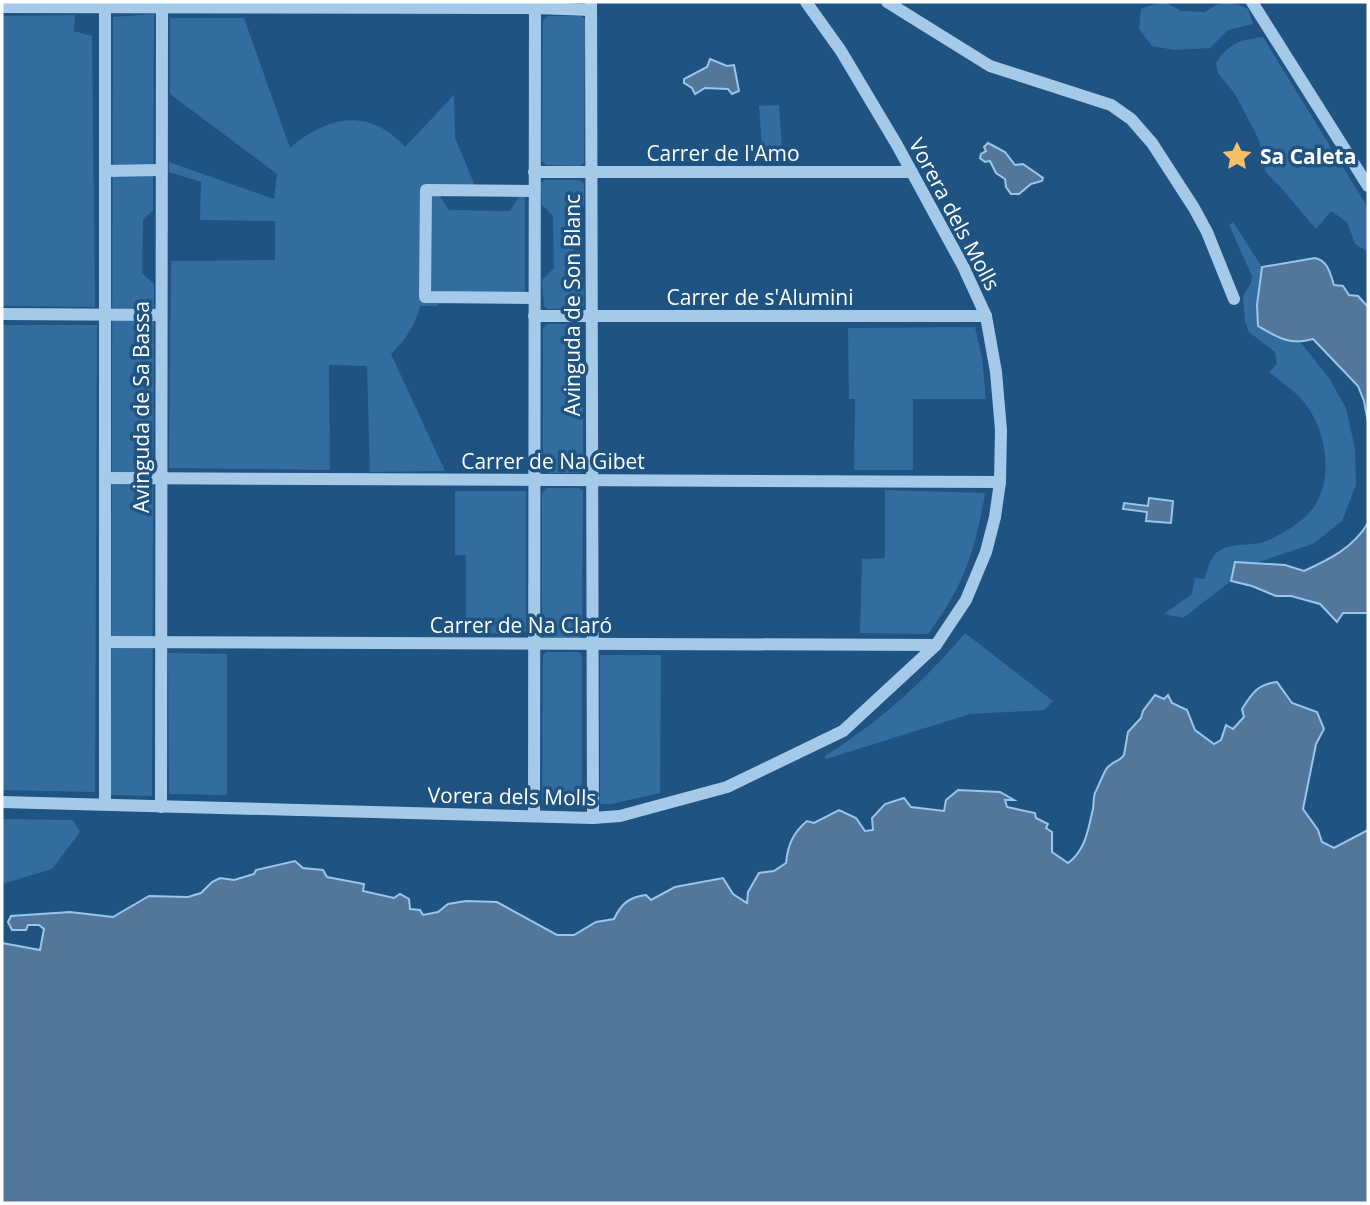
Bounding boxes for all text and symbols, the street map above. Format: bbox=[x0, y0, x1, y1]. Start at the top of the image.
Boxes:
street label: Vorera dels Molls bbox=[903, 133, 1007, 295]
street label: Carrer de l'Amo bbox=[646, 139, 800, 167]
place icon: Sa Caleta bbox=[1220, 139, 1254, 173]
place label: Sa Caleta bbox=[1260, 142, 1356, 170]
street label: Avinguda de Son Blanc bbox=[558, 194, 586, 416]
street label: Carrer de s'Alumini bbox=[667, 283, 853, 311]
street label: Avinguda de Sa Bassa bbox=[127, 301, 155, 513]
street label: Carrer de Na Gibet bbox=[461, 447, 645, 475]
street label: Carrer de Na Claró bbox=[430, 611, 612, 639]
street label: Vorera dels Molls bbox=[427, 781, 597, 811]

